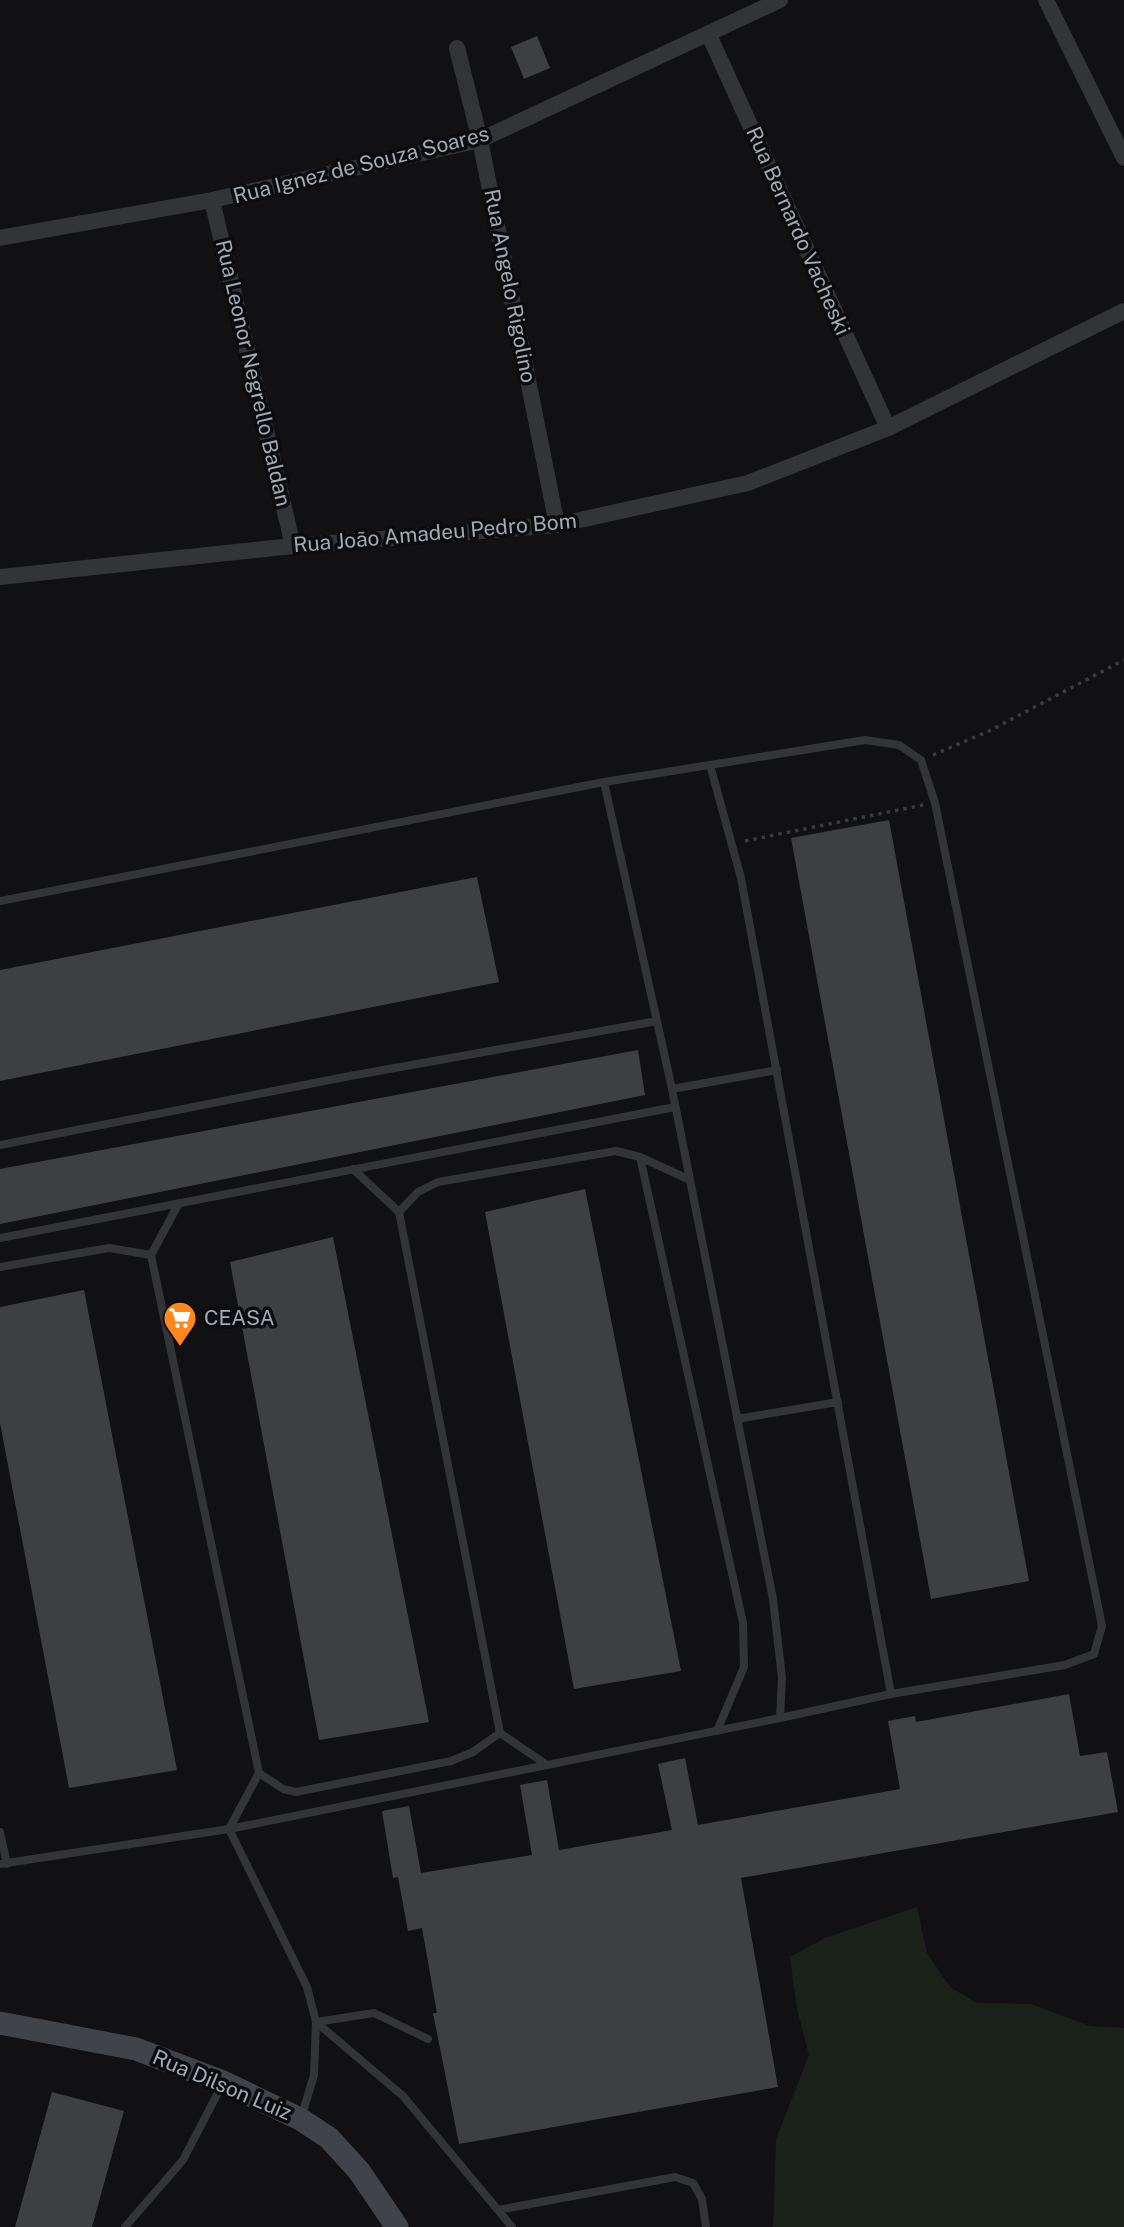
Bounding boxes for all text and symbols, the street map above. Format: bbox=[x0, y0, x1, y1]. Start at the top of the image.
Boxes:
street label: Rua Ignez de Souza Soares bbox=[230, 121, 491, 208]
street label: Rua Bernardo Vacheski bbox=[741, 123, 856, 339]
street label: Rua Angelo Rigolino bbox=[479, 187, 542, 385]
street label: Rua Leonor Negrello Baldan bbox=[211, 237, 296, 509]
street label: Rua João Amadeu Pedro Bom bbox=[292, 508, 578, 557]
supermarket icon: CEASA bbox=[161, 1299, 199, 1348]
place label: CEASA bbox=[204, 1305, 275, 1330]
street label: Rua Dilson Luiz bbox=[149, 2044, 295, 2125]

